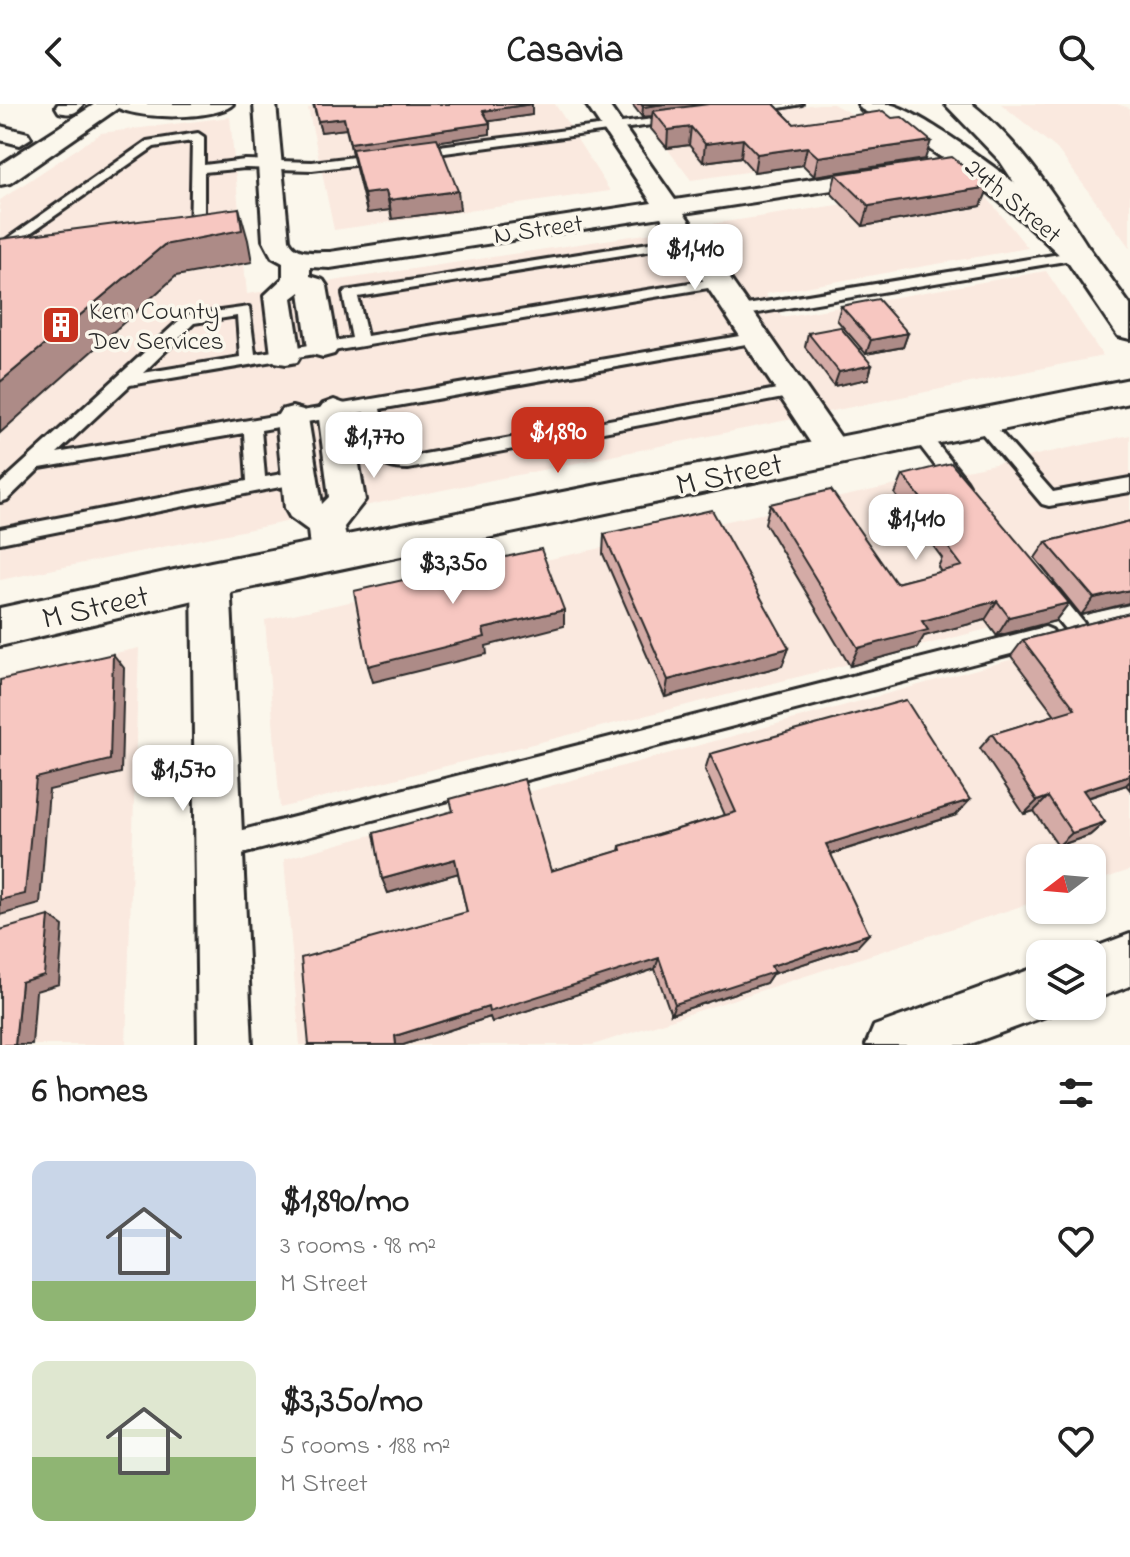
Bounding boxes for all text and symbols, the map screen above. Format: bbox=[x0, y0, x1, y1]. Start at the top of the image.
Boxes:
text: Casavia bbox=[507, 26, 623, 79]
icon: back bbox=[32, 30, 76, 74]
icon: search bbox=[1054, 30, 1098, 74]
street label: 24th Street bbox=[955, 150, 1069, 255]
street label: N Street bbox=[491, 206, 586, 256]
pin: $1,410 bbox=[630, 224, 760, 292]
text: $1,410 bbox=[666, 231, 724, 269]
place label: Kern County Dev Services bbox=[88, 294, 224, 362]
building icon: Kern County Dev Services bbox=[40, 304, 82, 346]
pin: $1,890 bbox=[493, 407, 623, 475]
pin: $1,770 bbox=[309, 412, 439, 480]
text: $1,890 bbox=[529, 414, 587, 452]
text: $1,770 bbox=[343, 419, 405, 457]
street label: M Street bbox=[672, 442, 788, 511]
pin: $1,410 bbox=[851, 494, 981, 562]
text: $1,410 bbox=[887, 501, 945, 539]
pin: $3,350 bbox=[388, 538, 518, 606]
text: $3,350 bbox=[419, 545, 487, 583]
street label: M Street bbox=[38, 574, 154, 644]
pin: $1,570 bbox=[118, 745, 248, 813]
text: $1,570 bbox=[150, 752, 216, 790]
north arrow bbox=[1026, 844, 1106, 924]
map controls bbox=[1026, 844, 1106, 1020]
button: layers bbox=[1026, 940, 1106, 1020]
text: 6 homes bbox=[32, 1068, 148, 1118]
icon: filters bbox=[1054, 1071, 1098, 1115]
text: $1,890/mo bbox=[280, 1178, 410, 1228]
icon: home bbox=[96, 1193, 192, 1289]
icon: heart bbox=[1054, 1219, 1098, 1263]
text: 3 rooms · 98 m² bbox=[280, 1228, 436, 1266]
text: M Street bbox=[280, 1266, 368, 1304]
text: $3,350/mo bbox=[280, 1378, 423, 1428]
icon: home bbox=[96, 1393, 192, 1489]
icon: heart bbox=[1054, 1419, 1098, 1463]
text: 5 rooms · 188 m² bbox=[280, 1428, 451, 1466]
text: M Street bbox=[280, 1466, 368, 1504]

